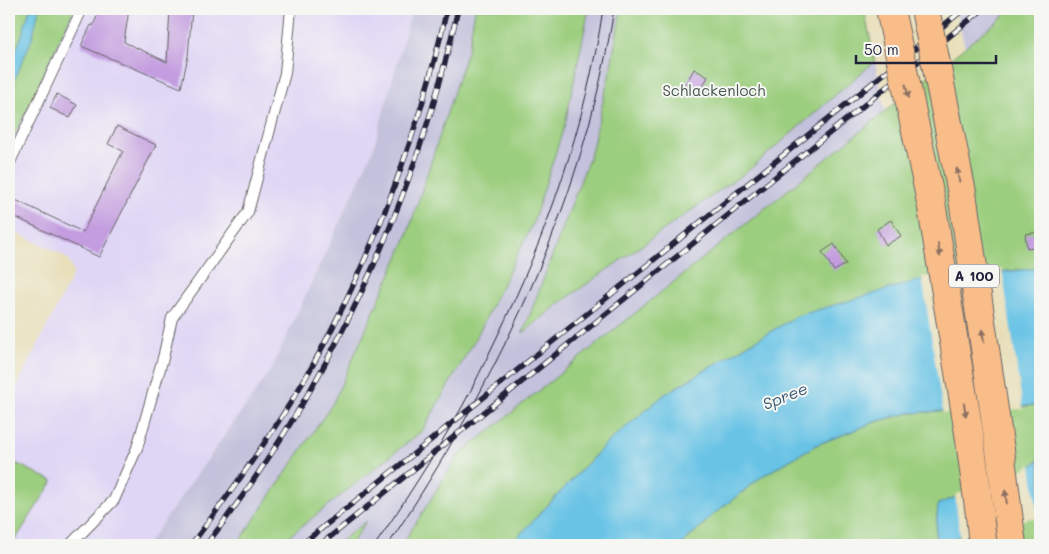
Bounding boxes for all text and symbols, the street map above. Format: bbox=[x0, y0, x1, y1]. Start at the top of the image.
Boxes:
scale bar bbox=[856, 32, 996, 64]
text: 50 m bbox=[864, 39, 899, 59]
park label: Schlackenloch bbox=[662, 80, 766, 100]
one-way arrow bbox=[904, 83, 912, 99]
one-way arrow bbox=[954, 167, 962, 183]
one-way arrow bbox=[936, 242, 944, 258]
road number: A 100 bbox=[949, 264, 999, 288]
one-way arrow bbox=[979, 328, 987, 344]
water label: Spree bbox=[759, 377, 810, 414]
one-way arrow bbox=[962, 403, 970, 419]
one-way arrow bbox=[1002, 489, 1010, 505]

